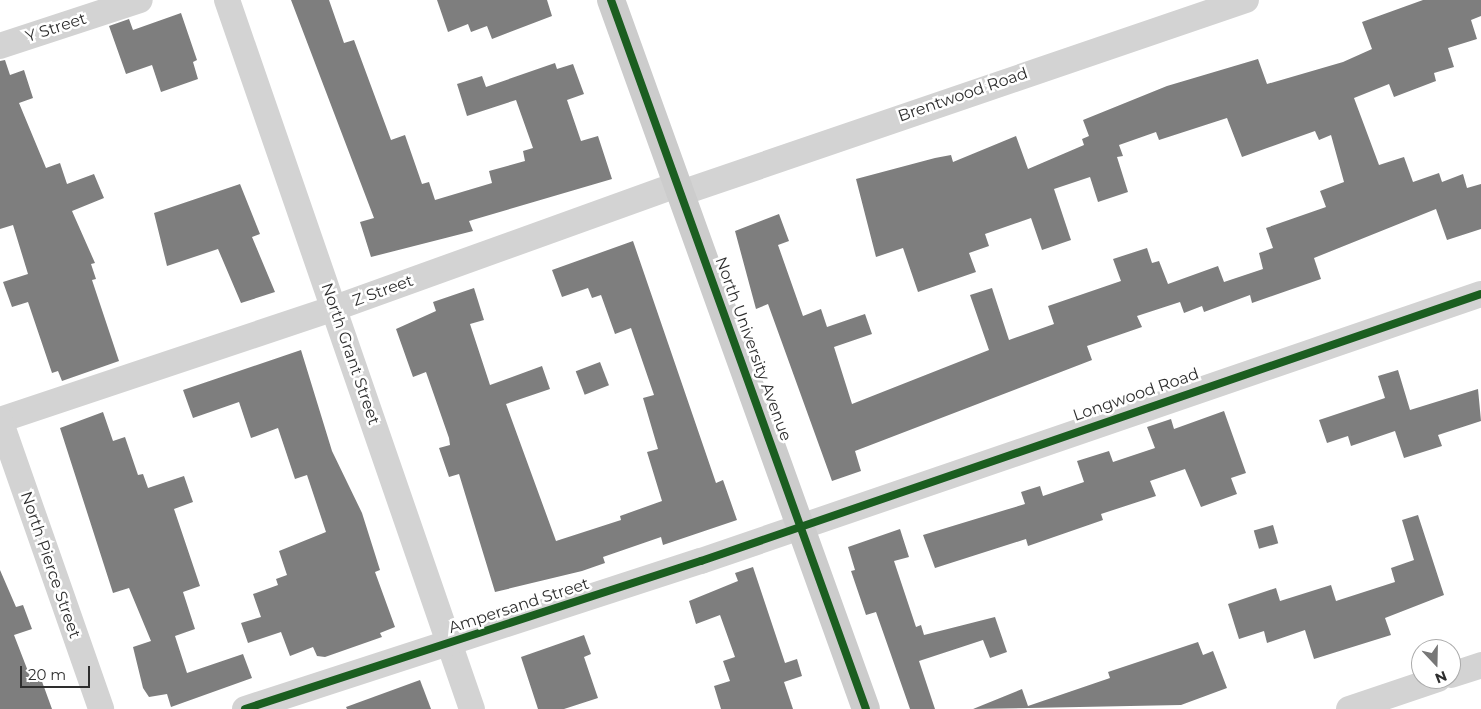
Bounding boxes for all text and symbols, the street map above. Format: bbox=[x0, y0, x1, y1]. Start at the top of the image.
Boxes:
street label: Y Street bbox=[23, 9, 89, 47]
street label: Brentwood Road bbox=[896, 64, 1030, 126]
street label: North University Avenue bbox=[711, 254, 795, 444]
street label: Z Street bbox=[350, 271, 416, 311]
street label: North Grant Street bbox=[317, 281, 383, 427]
street label: Longwood Road bbox=[1071, 364, 1201, 426]
street label: North Pierce Street bbox=[16, 489, 84, 641]
street label: Ampersand Street bbox=[446, 574, 592, 638]
north arrow bbox=[1411, 639, 1461, 689]
scale bar bbox=[22, 656, 92, 688]
text: 20 m bbox=[28, 665, 66, 684]
text: N bbox=[1433, 667, 1450, 687]

